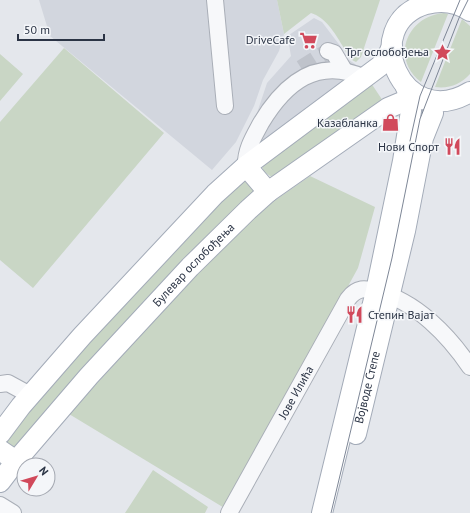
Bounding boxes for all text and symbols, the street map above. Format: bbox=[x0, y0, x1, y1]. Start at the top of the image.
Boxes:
scale bar bbox=[18, 16, 104, 42]
text: 50 m bbox=[24, 22, 50, 37]
supermarket icon: DriveCafe bbox=[298, 30, 318, 50]
place label: DriveCafe bbox=[246, 32, 295, 47]
place icon: Трг ослобођења bbox=[432, 42, 452, 62]
place label: Трг ослобођења bbox=[345, 44, 429, 59]
shop icon: Казабланка bbox=[381, 113, 401, 133]
place label: Казабланка bbox=[317, 115, 378, 130]
restaurant icon: Нови Спорт bbox=[442, 137, 462, 157]
place label: Нови Спорт bbox=[378, 139, 439, 154]
street label: Булевар ослобођења bbox=[149, 220, 237, 310]
restaurant icon: Степин Вајат bbox=[345, 305, 365, 325]
place label: Степин Вајат bbox=[368, 307, 435, 322]
street label: Војводе Степе bbox=[351, 349, 383, 425]
street label: Јове Илића bbox=[274, 363, 316, 422]
north arrow bbox=[16, 457, 56, 497]
text: N bbox=[36, 464, 52, 478]

